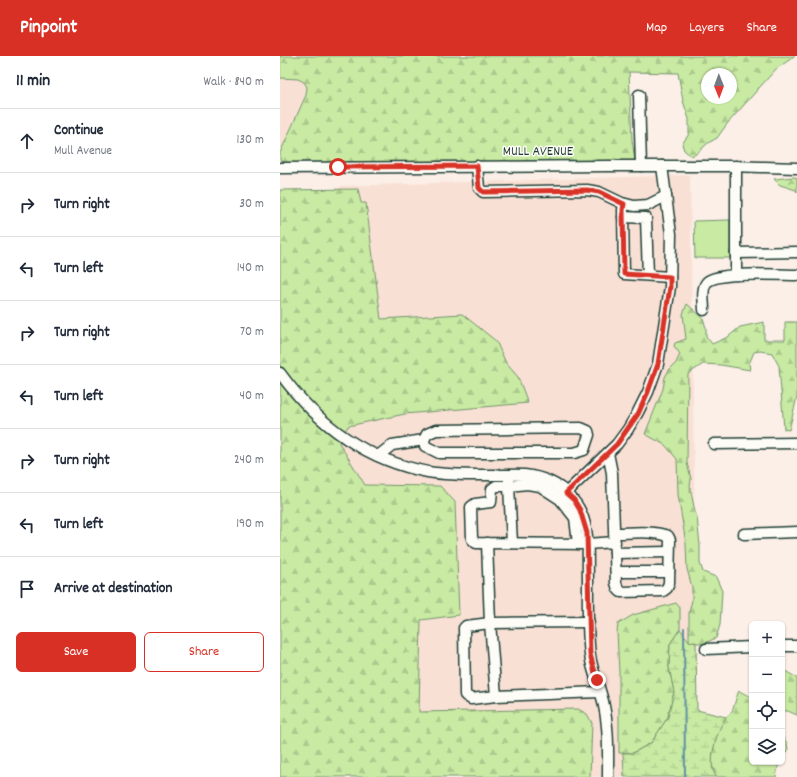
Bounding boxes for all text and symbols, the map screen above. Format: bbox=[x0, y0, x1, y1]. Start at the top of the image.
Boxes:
text: Pinpoint bbox=[20, 15, 77, 42]
text: Map bbox=[646, 18, 667, 38]
text: Layers bbox=[689, 18, 724, 38]
text: Share bbox=[746, 18, 777, 38]
north arrow bbox=[701, 68, 737, 104]
text: 11 min bbox=[16, 70, 50, 94]
text: Walk · 840 m bbox=[203, 73, 264, 92]
text: Continue bbox=[54, 120, 103, 142]
icon: ahead bbox=[16, 130, 38, 152]
text: 130 m bbox=[236, 131, 264, 150]
text: Mull Avenue bbox=[54, 142, 112, 161]
street label: MULL AVENUE bbox=[503, 142, 574, 162]
route start bbox=[329, 158, 347, 176]
icon: right bbox=[16, 194, 38, 216]
text: Turn right bbox=[54, 194, 110, 216]
text: 30 m bbox=[239, 195, 264, 214]
icon: left bbox=[16, 258, 38, 280]
text: Turn left bbox=[54, 258, 103, 280]
text: 140 m bbox=[237, 259, 264, 278]
icon: right bbox=[16, 322, 38, 344]
text: Turn right bbox=[54, 322, 110, 344]
text: 70 m bbox=[240, 323, 264, 342]
icon: left bbox=[16, 386, 38, 408]
text: Turn left bbox=[54, 386, 103, 408]
text: 40 m bbox=[240, 387, 264, 406]
icon: right bbox=[16, 450, 38, 472]
text: Turn right bbox=[54, 450, 110, 472]
text: 240 m bbox=[234, 451, 264, 470]
icon: left bbox=[16, 514, 38, 536]
text: Turn left bbox=[54, 514, 103, 536]
text: 190 m bbox=[236, 515, 264, 534]
icon: arrive bbox=[16, 578, 38, 600]
text: Arrive at destination bbox=[54, 578, 172, 600]
map controls bbox=[749, 621, 785, 765]
button: + bbox=[749, 621, 785, 657]
button: Save bbox=[16, 632, 136, 672]
button: Share bbox=[144, 632, 264, 672]
button: − bbox=[749, 657, 785, 693]
route end bbox=[588, 671, 606, 689]
button: locate bbox=[749, 693, 785, 729]
button: layers bbox=[749, 729, 785, 765]

